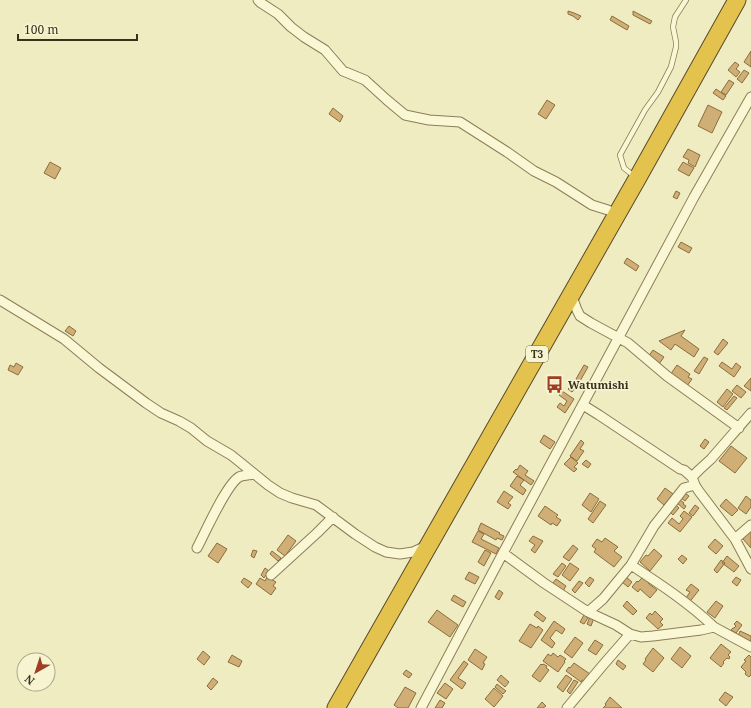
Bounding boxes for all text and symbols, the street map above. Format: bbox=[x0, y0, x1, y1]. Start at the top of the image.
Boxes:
scale bar bbox=[18, 16, 137, 42]
text: 100 m bbox=[24, 21, 59, 38]
road number: T3 bbox=[526, 346, 548, 362]
bus stop icon: Watumishi bbox=[545, 374, 565, 394]
place label: Watumishi bbox=[568, 377, 629, 392]
north arrow bbox=[16, 652, 56, 692]
text: N bbox=[21, 671, 37, 689]

